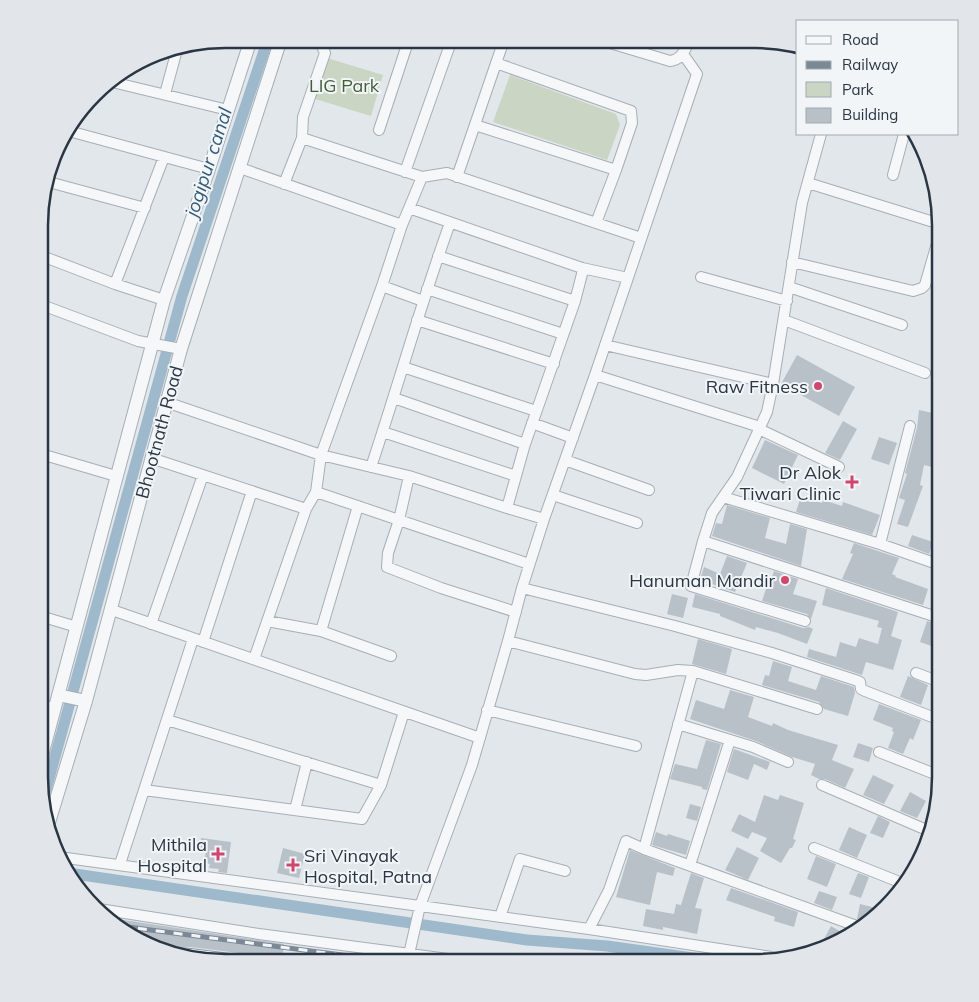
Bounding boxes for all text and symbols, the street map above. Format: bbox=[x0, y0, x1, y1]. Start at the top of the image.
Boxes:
legend bbox=[796, 20, 959, 135]
text: Road bbox=[842, 30, 879, 49]
text: Railway bbox=[842, 55, 898, 74]
park label: LIG Park bbox=[309, 74, 380, 97]
text: Park bbox=[842, 80, 874, 99]
water label: jogipur canal bbox=[178, 104, 237, 222]
text: Building bbox=[842, 105, 898, 124]
street label: Bhootnath Road bbox=[130, 363, 188, 501]
place label: Raw Fitness bbox=[706, 375, 808, 398]
marker: Raw Fitness bbox=[812, 380, 824, 392]
place label: Dr Alok Tiwari Clinic bbox=[739, 461, 842, 505]
marker: Dr Alok Tiwari Clinic bbox=[845, 475, 859, 489]
place label: Hanuman Mandir bbox=[629, 569, 775, 592]
marker: Hanuman Mandir bbox=[779, 574, 791, 586]
place label: Mithila Hospital bbox=[138, 833, 207, 877]
place label: Sri Vinayak Hospital, Patna bbox=[304, 844, 432, 888]
marker: Mithila Hospital bbox=[211, 847, 225, 861]
marker: Sri Vinayak Hospital, Patna bbox=[286, 858, 300, 872]

